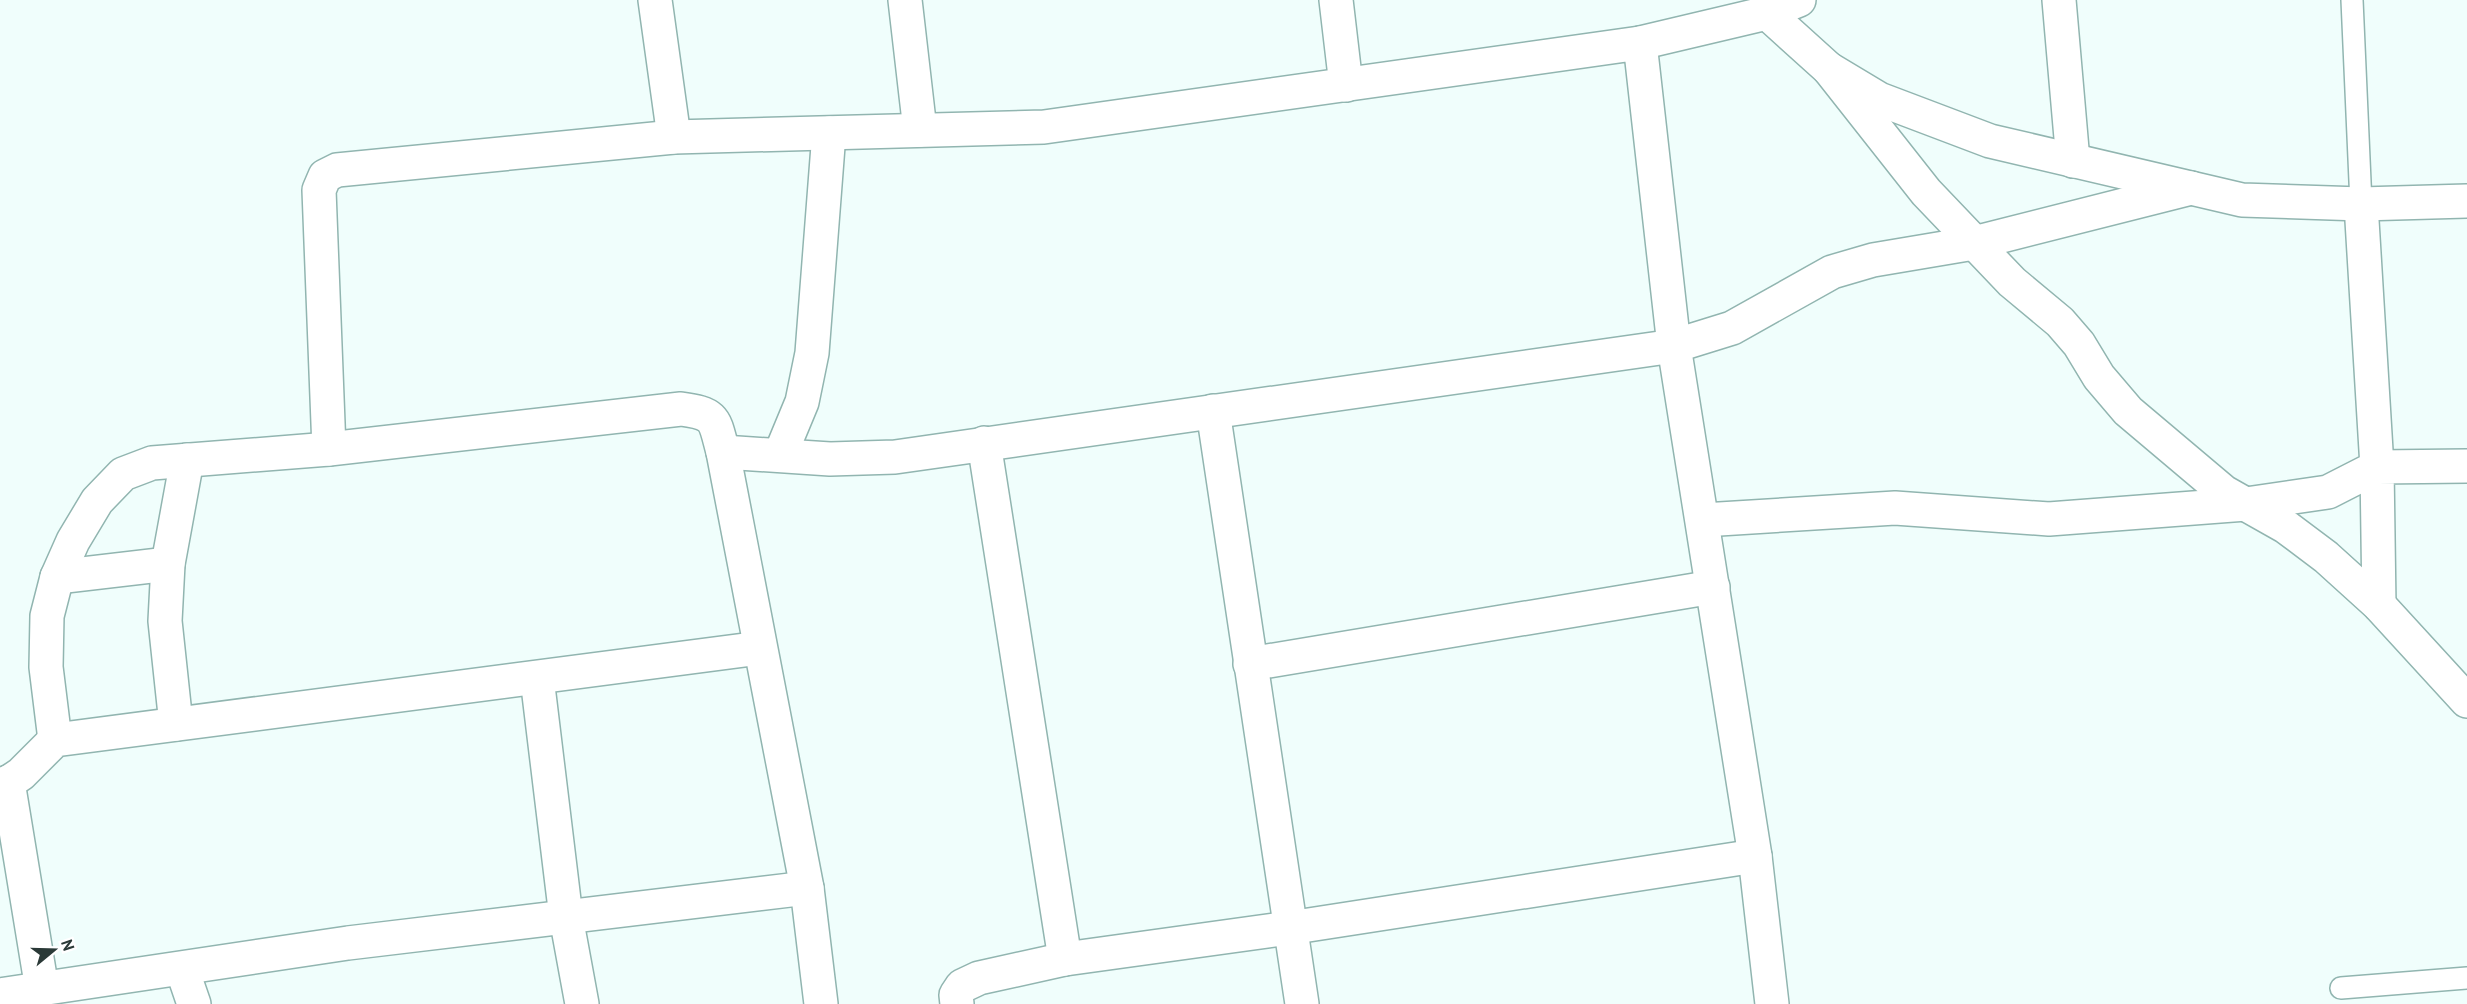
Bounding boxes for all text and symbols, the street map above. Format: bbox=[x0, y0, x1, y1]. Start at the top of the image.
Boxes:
north arrow bbox=[24, 920, 84, 980]
text: N bbox=[57, 937, 79, 953]

